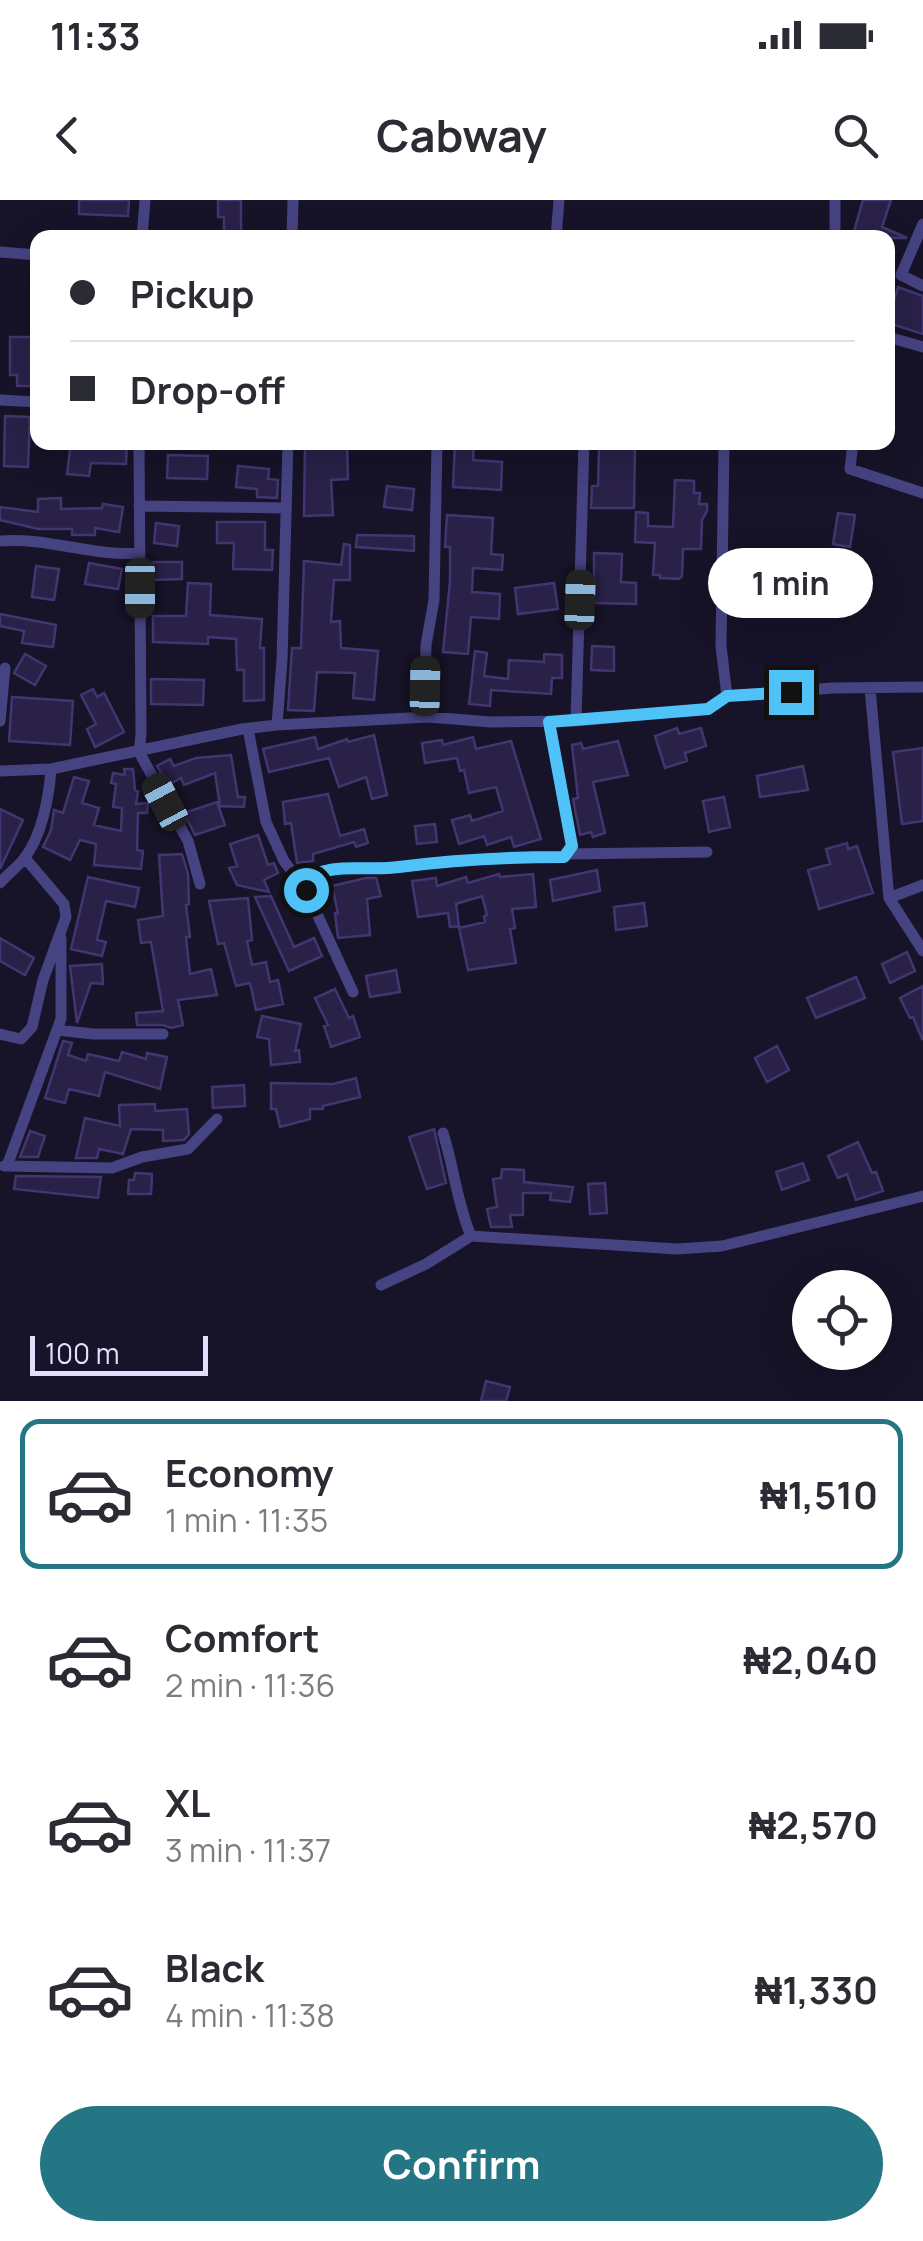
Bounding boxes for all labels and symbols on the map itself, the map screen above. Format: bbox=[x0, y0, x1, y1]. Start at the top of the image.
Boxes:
callout: 1 min bbox=[708, 547, 874, 617]
car bbox=[125, 558, 155, 618]
car bbox=[564, 569, 596, 631]
car bbox=[409, 656, 441, 716]
route end bbox=[769, 670, 814, 715]
car bbox=[138, 768, 192, 836]
route start bbox=[284, 868, 329, 913]
scale bar bbox=[30, 1331, 208, 1376]

